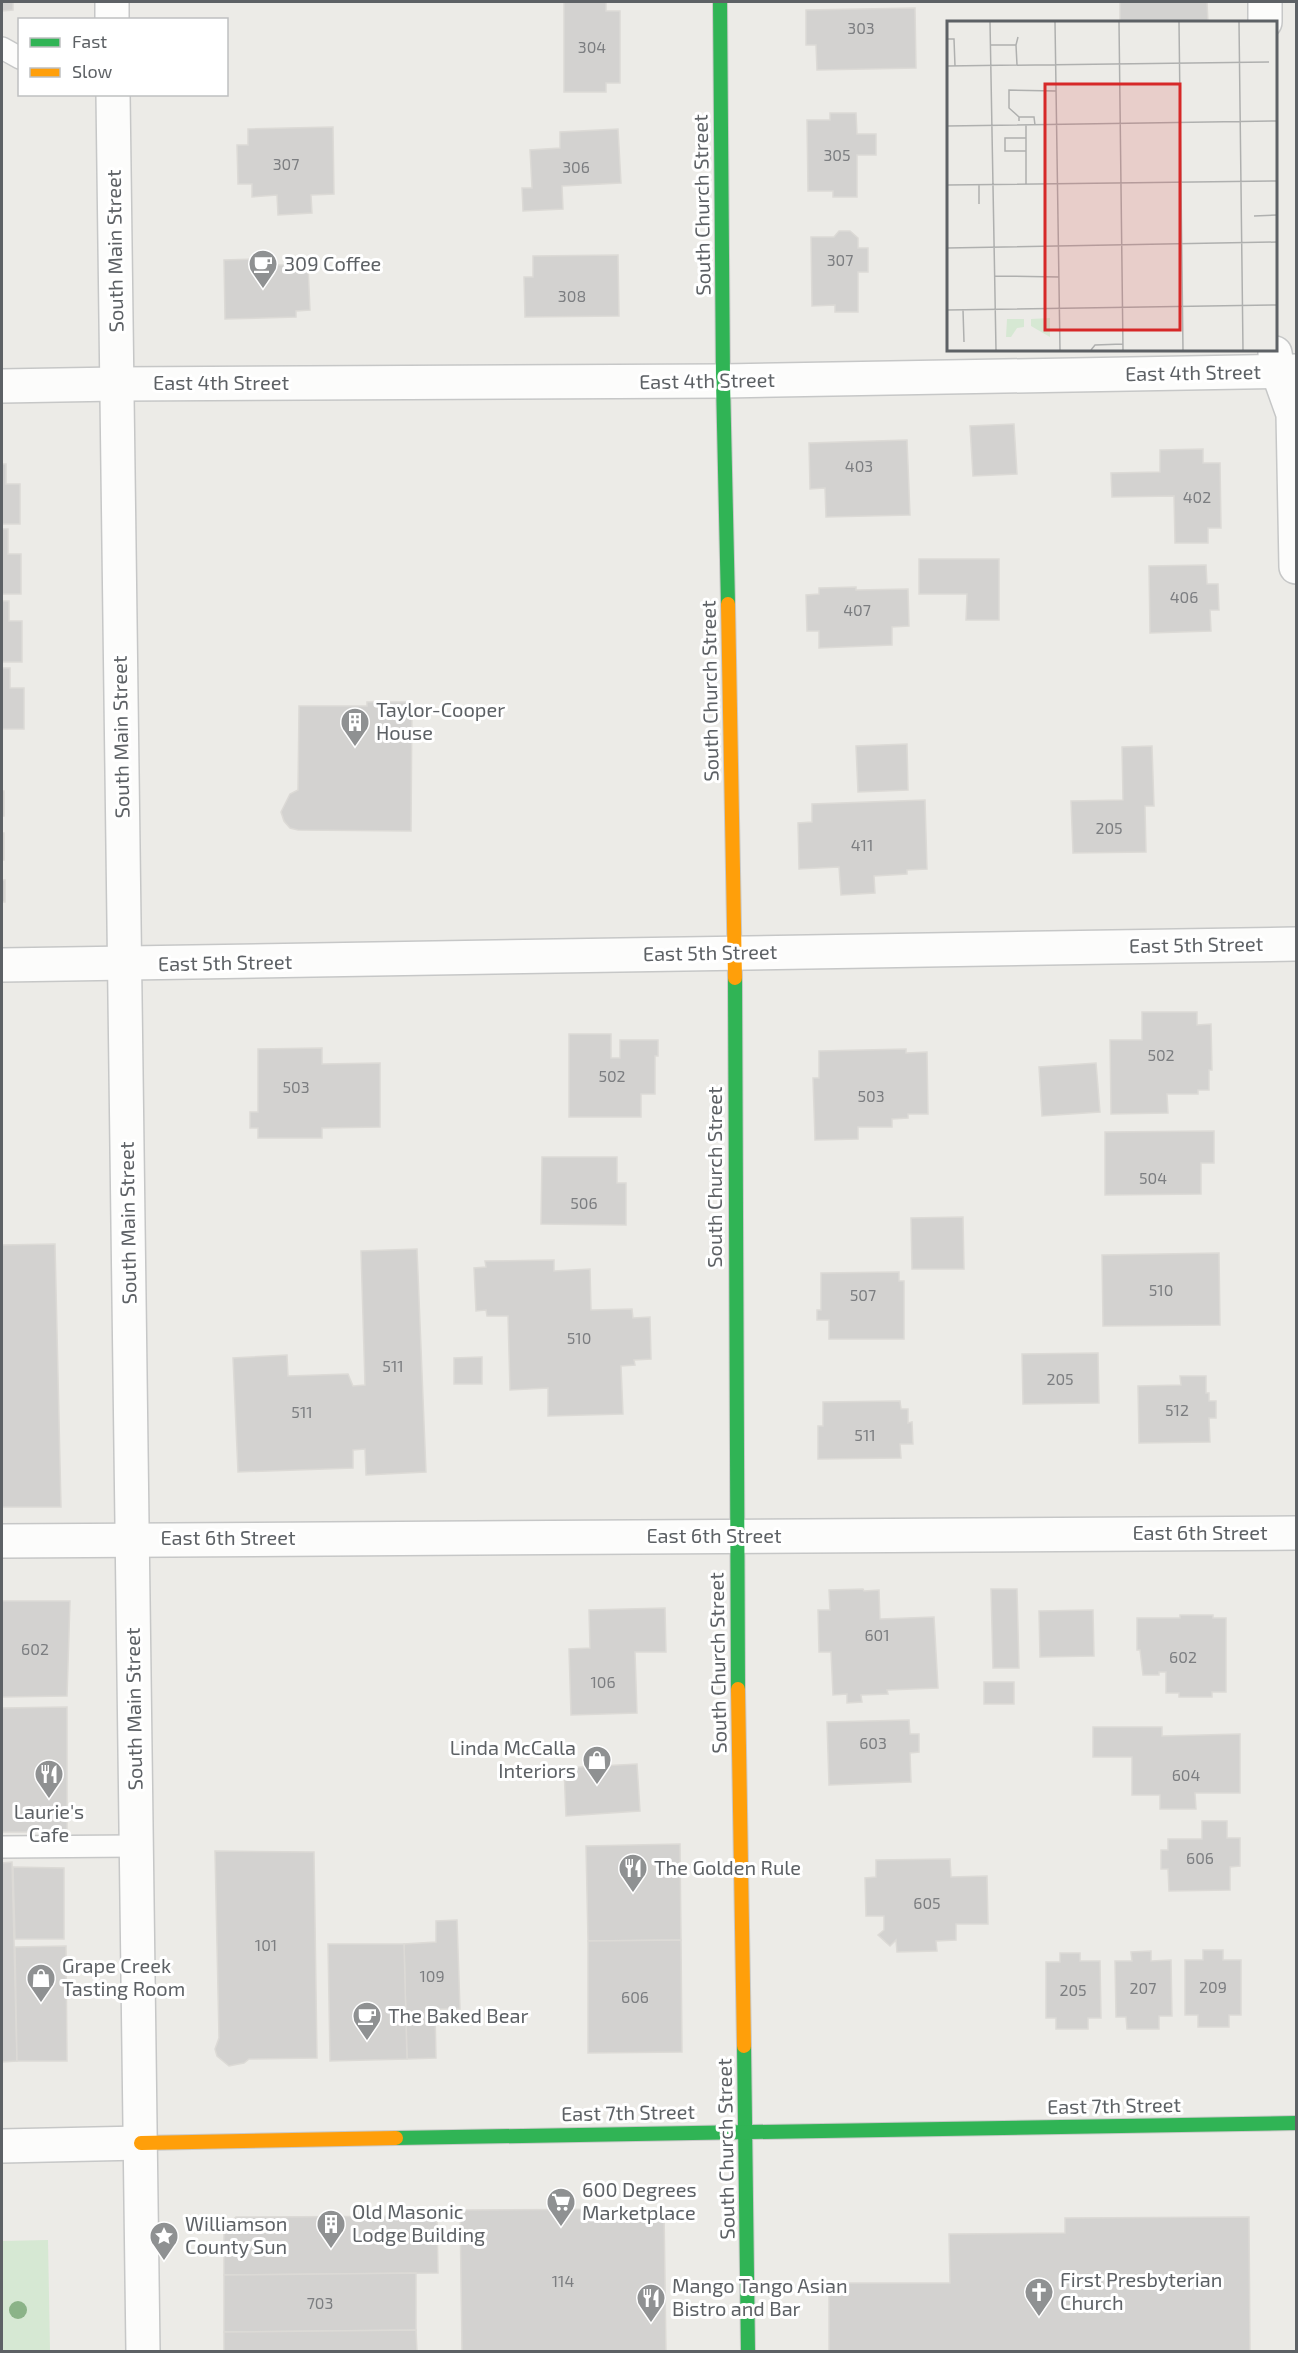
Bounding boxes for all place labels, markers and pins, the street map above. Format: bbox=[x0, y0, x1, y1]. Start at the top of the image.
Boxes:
cafe icon: 309 Coffee bbox=[247, 248, 279, 290]
place label: 309 Coffee bbox=[284, 251, 381, 275]
place label: Taylor-Cooper House bbox=[376, 697, 505, 744]
building icon: Taylor-Cooper House bbox=[339, 706, 371, 748]
place label: Linda McCalla Interiors bbox=[450, 1735, 576, 1782]
shop icon: Linda McCalla Interiors bbox=[581, 1744, 613, 1786]
restaurant icon: Laurie's Cafe bbox=[33, 1758, 65, 1800]
place label: Laurie's Cafe bbox=[14, 1799, 84, 1846]
restaurant icon: The Golden Rule bbox=[617, 1852, 649, 1894]
place label: The Golden Rule bbox=[654, 1855, 801, 1879]
place label: Grape Creek Tasting Room bbox=[62, 1953, 185, 2000]
shop icon: Grape Creek Tasting Room bbox=[25, 1962, 57, 2004]
cafe icon: The Baked Bear bbox=[351, 2000, 383, 2042]
place label: The Baked Bear bbox=[388, 2003, 529, 2027]
place label: 600 Degrees Marketplace bbox=[582, 2177, 697, 2224]
supermarket icon: 600 Degrees Marketplace bbox=[545, 2186, 577, 2228]
place label: Old Masonic Lodge Building bbox=[352, 2199, 485, 2246]
building icon: Old Masonic Lodge Building bbox=[315, 2208, 347, 2250]
place label: Williamson County Sun bbox=[185, 2211, 287, 2258]
place icon: Williamson County Sun bbox=[148, 2220, 180, 2262]
place label: First Presbyterian Church bbox=[1060, 2267, 1222, 2314]
place label: Mango Tango Asian Bistro and Bar bbox=[672, 2273, 848, 2320]
church icon: First Presbyterian Church bbox=[1023, 2276, 1055, 2318]
restaurant icon: Mango Tango Asian Bistro and Bar bbox=[635, 2282, 667, 2324]

